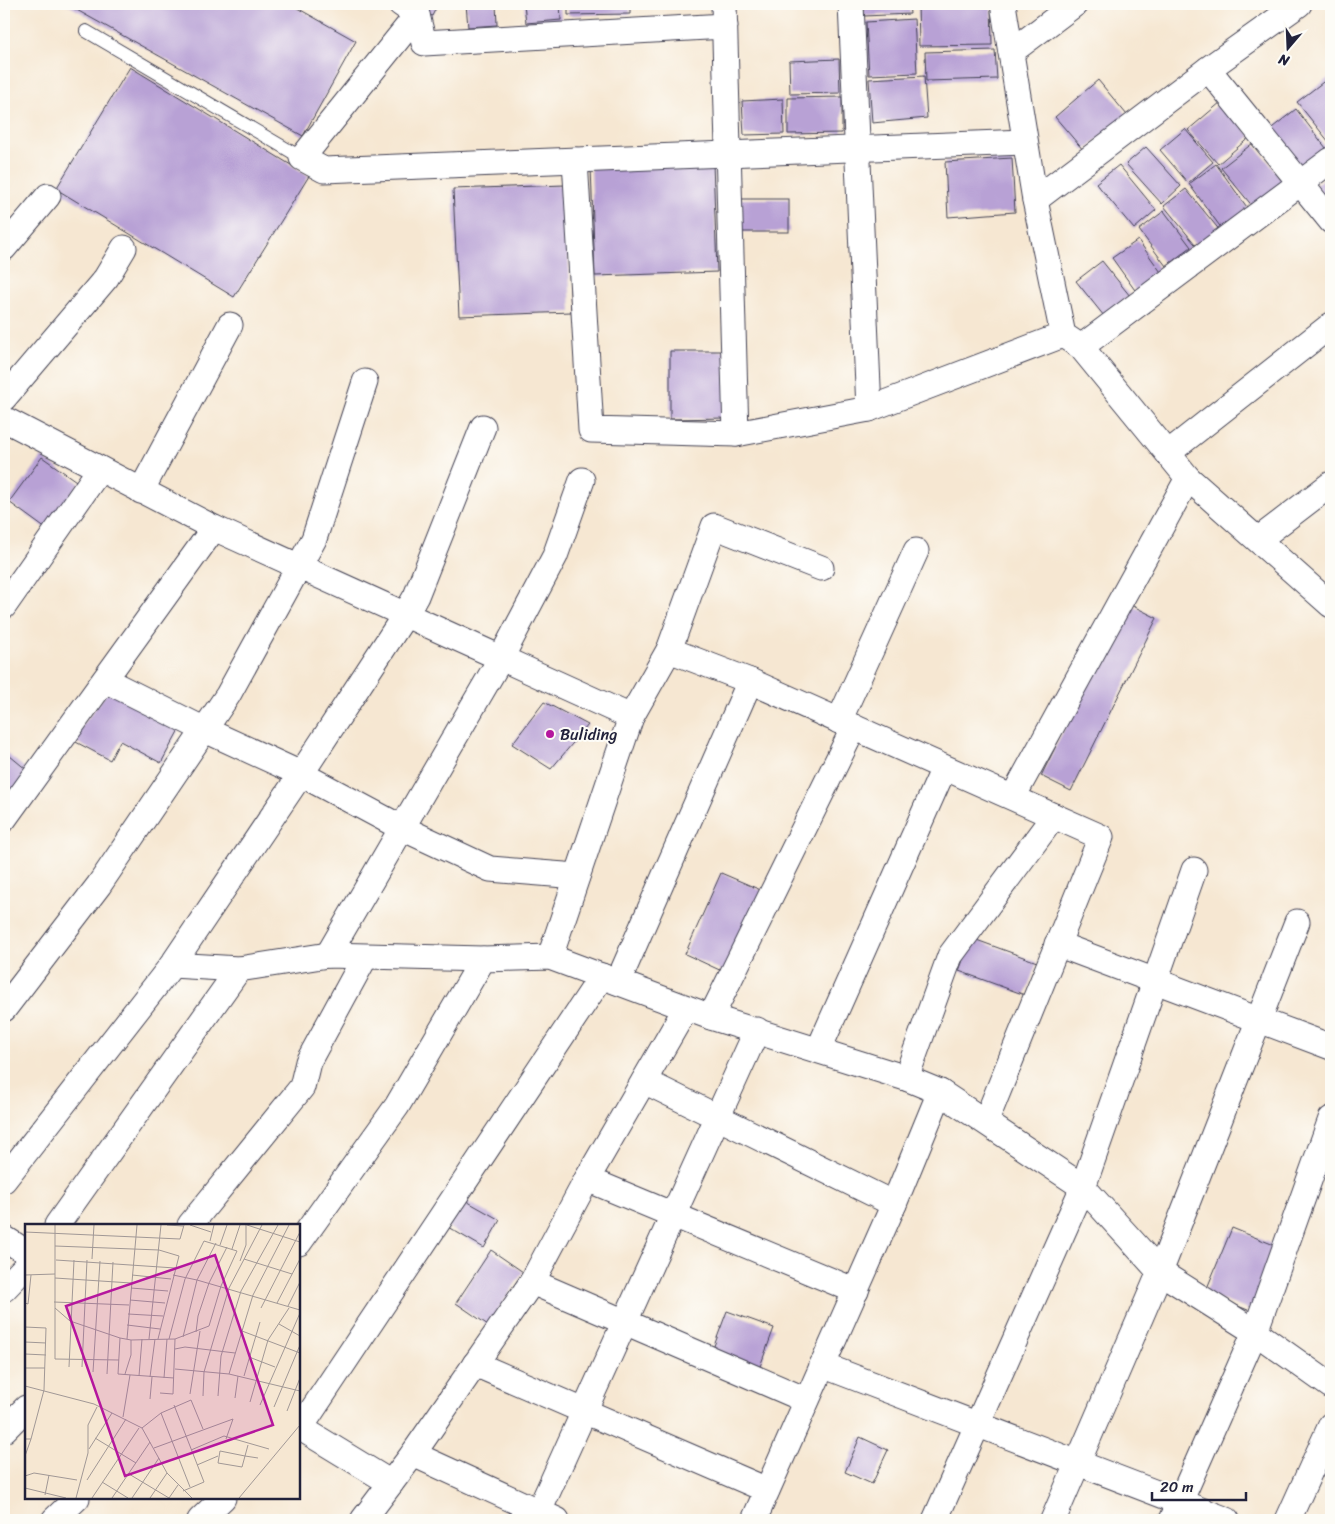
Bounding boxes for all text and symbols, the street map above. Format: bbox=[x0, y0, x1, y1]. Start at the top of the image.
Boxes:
north arrow bbox=[1262, 22, 1312, 72]
text: N bbox=[1275, 46, 1294, 74]
place label: Buliding bbox=[560, 720, 617, 749]
marker: Buliding bbox=[544, 728, 556, 740]
inset map bbox=[25, 1224, 300, 1499]
scale bar bbox=[1152, 1469, 1246, 1501]
text: 20 m bbox=[1160, 1474, 1194, 1500]

